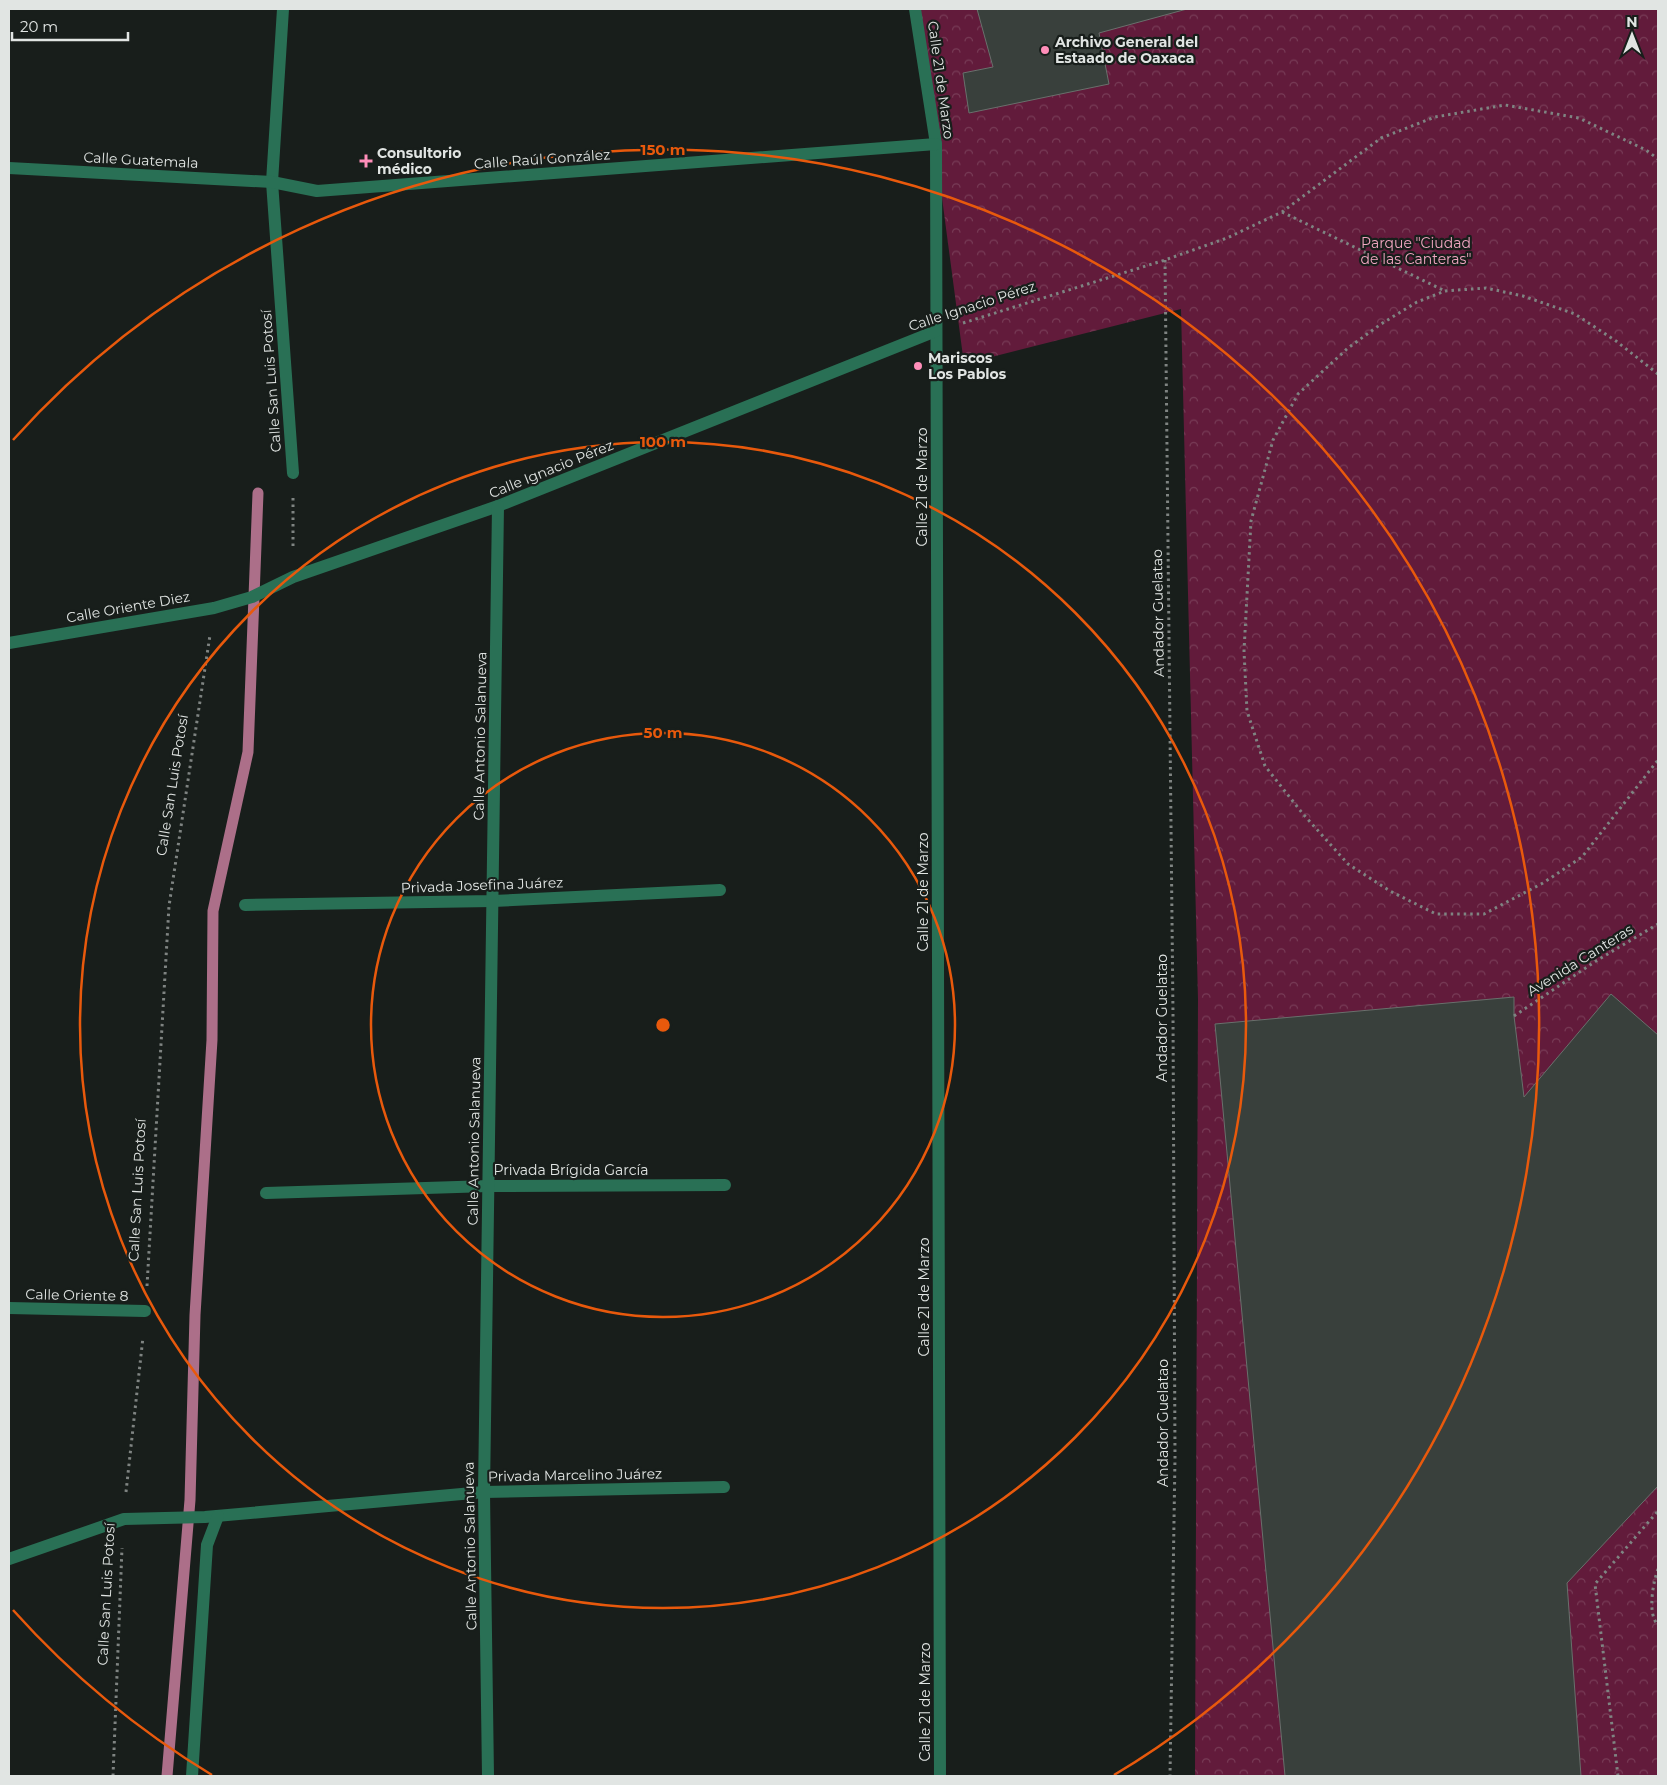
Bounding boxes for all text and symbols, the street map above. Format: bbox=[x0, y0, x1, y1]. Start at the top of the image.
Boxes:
scale bar bbox=[12, 10, 129, 42]
north arrow bbox=[1607, 10, 1657, 60]
text: N bbox=[1626, 13, 1638, 31]
text: 20 m bbox=[20, 17, 58, 36]
street label: Calle 21 de Marzo bbox=[924, 20, 958, 140]
place label: Archivo General del Estaado de Oaxaca bbox=[1054, 33, 1198, 67]
marker: Archivo General del Estaado de Oaxaca bbox=[1039, 44, 1051, 56]
text: 150 m bbox=[641, 140, 685, 159]
place label: Consultorio médico bbox=[377, 144, 461, 178]
street label: Calle Raúl González bbox=[473, 145, 611, 173]
street label: Calle Guatemala bbox=[83, 148, 199, 172]
marker: Consultorio médico bbox=[359, 154, 373, 168]
park label: Parque "Ciudad de las Canteras" bbox=[1361, 234, 1471, 268]
street label: Calle Ignacio Pérez bbox=[906, 277, 1038, 335]
street label: Calle San Luis Potosí bbox=[257, 308, 285, 453]
place label: Mariscos Los Pablos bbox=[928, 349, 1007, 383]
marker: Mariscos Los Pablos bbox=[912, 360, 924, 372]
street label: Calle 21 de Marzo bbox=[913, 427, 931, 547]
text: 100 m bbox=[640, 432, 686, 451]
street label: Calle Ignacio Pérez bbox=[486, 436, 616, 502]
street label: Andador Guelatao bbox=[1148, 549, 1168, 677]
street label: Calle Oriente Diez bbox=[65, 587, 191, 627]
street label: Calle Antonio Salanueva bbox=[470, 651, 490, 821]
street label: Calle San Luis Potosí bbox=[152, 712, 192, 857]
text: 50 m bbox=[643, 723, 683, 742]
street label: Calle 21 de Marzo bbox=[914, 832, 932, 952]
street label: Privada Josefina Juárez bbox=[400, 873, 564, 897]
street label: Avenida Canteras bbox=[1524, 920, 1637, 1000]
street label: Andador Guelatao bbox=[1153, 954, 1171, 1082]
centre of rings bbox=[654, 1016, 672, 1034]
street label: Calle Antonio Salanueva bbox=[464, 1056, 484, 1226]
street label: Calle San Luis Potosí bbox=[124, 1117, 150, 1262]
street label: Privada Brígida García bbox=[494, 1161, 648, 1179]
street label: Calle 21 de Marzo bbox=[915, 1237, 933, 1357]
street label: Calle Oriente 8 bbox=[25, 1285, 129, 1305]
street label: Andador Guelatao bbox=[1154, 1359, 1172, 1487]
street label: Calle Antonio Salanueva bbox=[460, 1461, 480, 1631]
street label: Privada Marcelino Juárez bbox=[488, 1464, 662, 1486]
street label: Calle San Luis Potosí bbox=[93, 1521, 119, 1666]
street label: Calle 21 de Marzo bbox=[916, 1642, 934, 1762]

